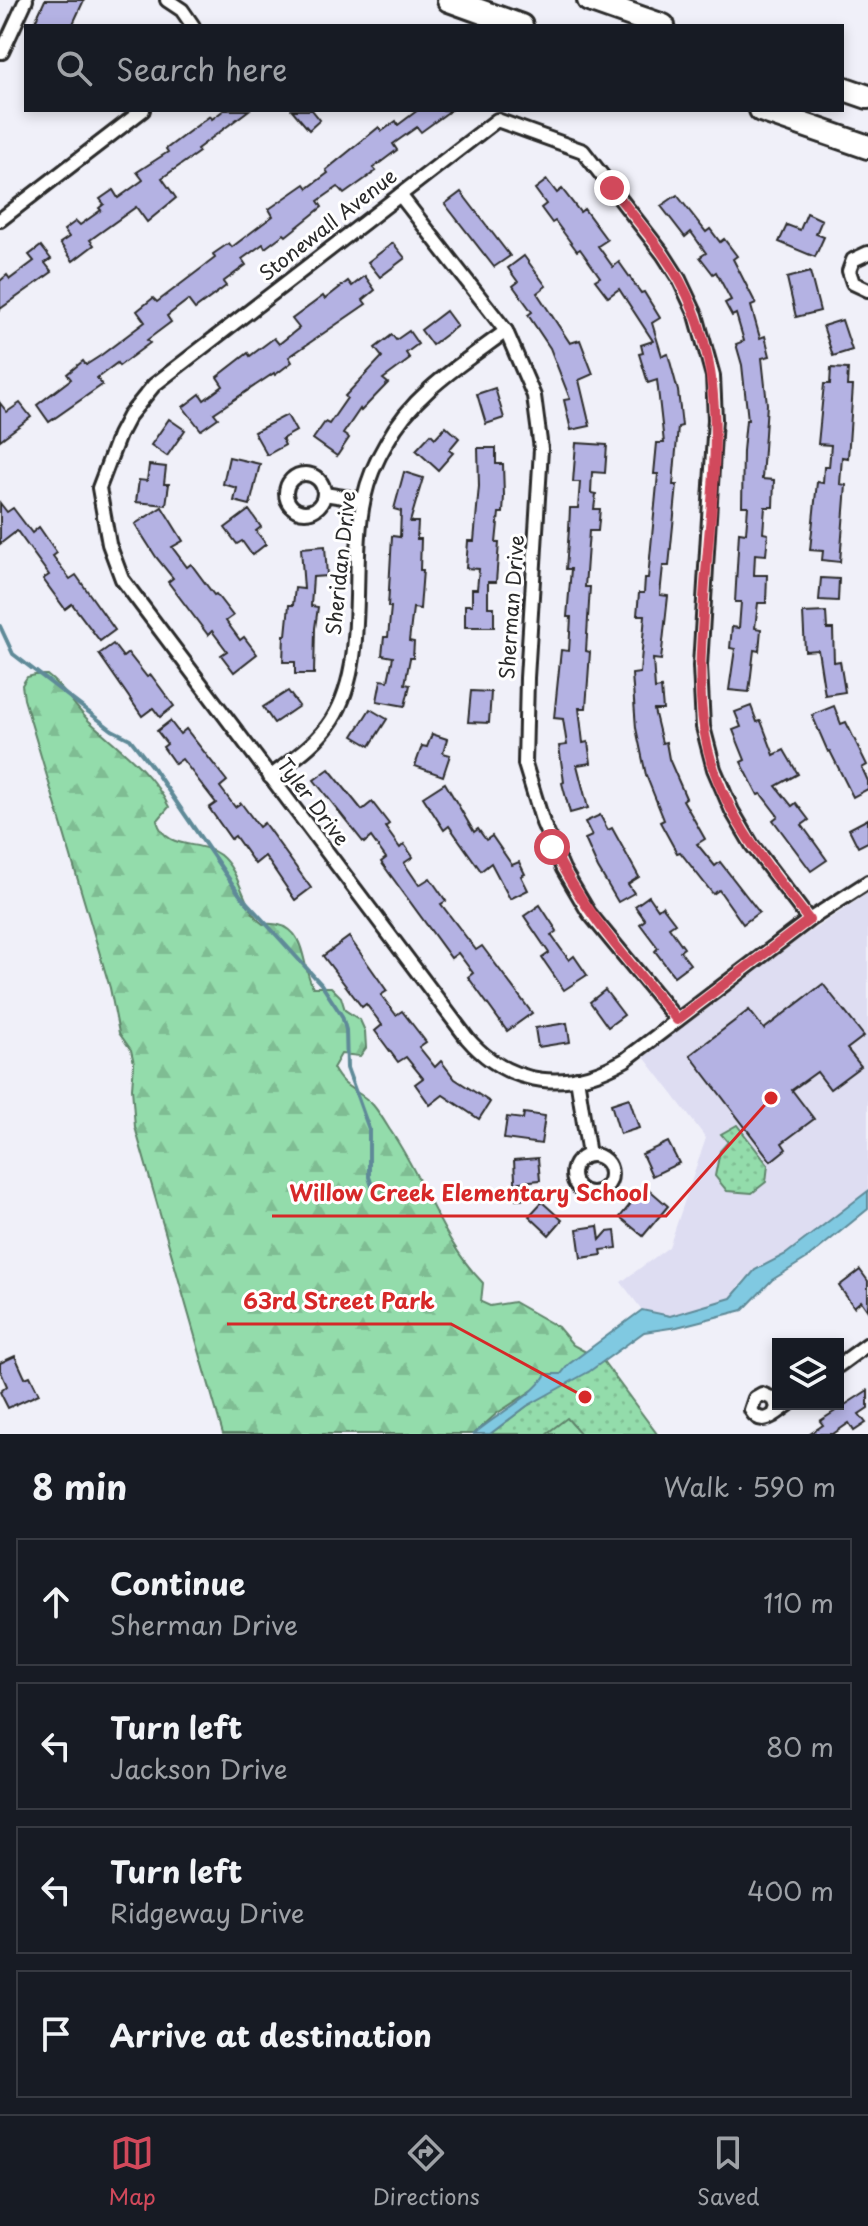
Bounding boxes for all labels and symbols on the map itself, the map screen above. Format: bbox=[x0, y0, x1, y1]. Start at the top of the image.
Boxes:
street label: Stonewall Avenue bbox=[252, 161, 403, 288]
route end bbox=[594, 170, 630, 206]
street label: Sheridan Drive bbox=[318, 489, 362, 636]
street label: Sherman Drive bbox=[491, 534, 531, 680]
street label: Tyler Drive bbox=[271, 751, 357, 852]
route start bbox=[534, 829, 570, 865]
callout: Willow Creek Elementary School bbox=[272, 1170, 666, 1216]
text: Willow Creek Elementary School bbox=[289, 1175, 649, 1208]
callout: 63rd Street Park bbox=[227, 1278, 451, 1324]
text: 63rd Street Park bbox=[243, 1283, 435, 1316]

